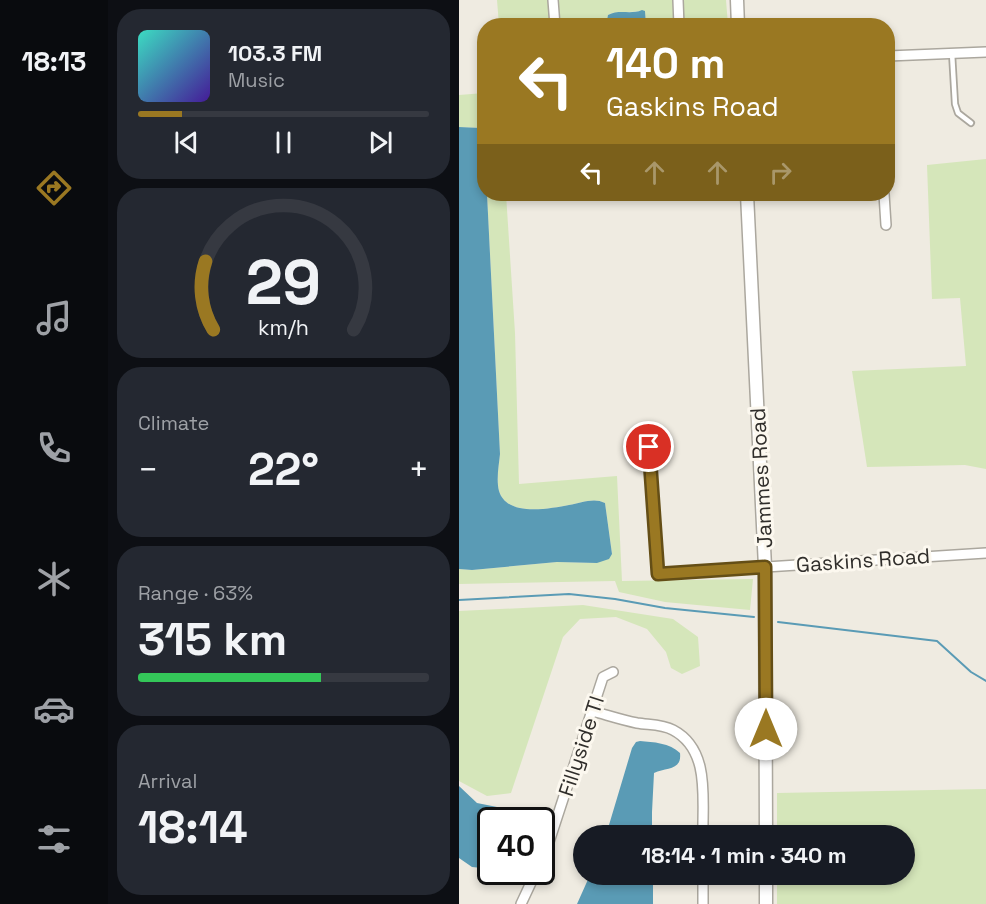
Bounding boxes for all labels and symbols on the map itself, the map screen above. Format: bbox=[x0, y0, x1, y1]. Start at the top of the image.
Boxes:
street label: Jammes Road bbox=[744, 407, 778, 549]
pin bbox=[623, 421, 674, 472]
street label: Gaskins Road bbox=[795, 542, 931, 578]
street label: Fillyside Tl bbox=[552, 692, 610, 800]
position arrow bbox=[734, 697, 798, 761]
speed limit sign: 40 bbox=[477, 807, 555, 885]

